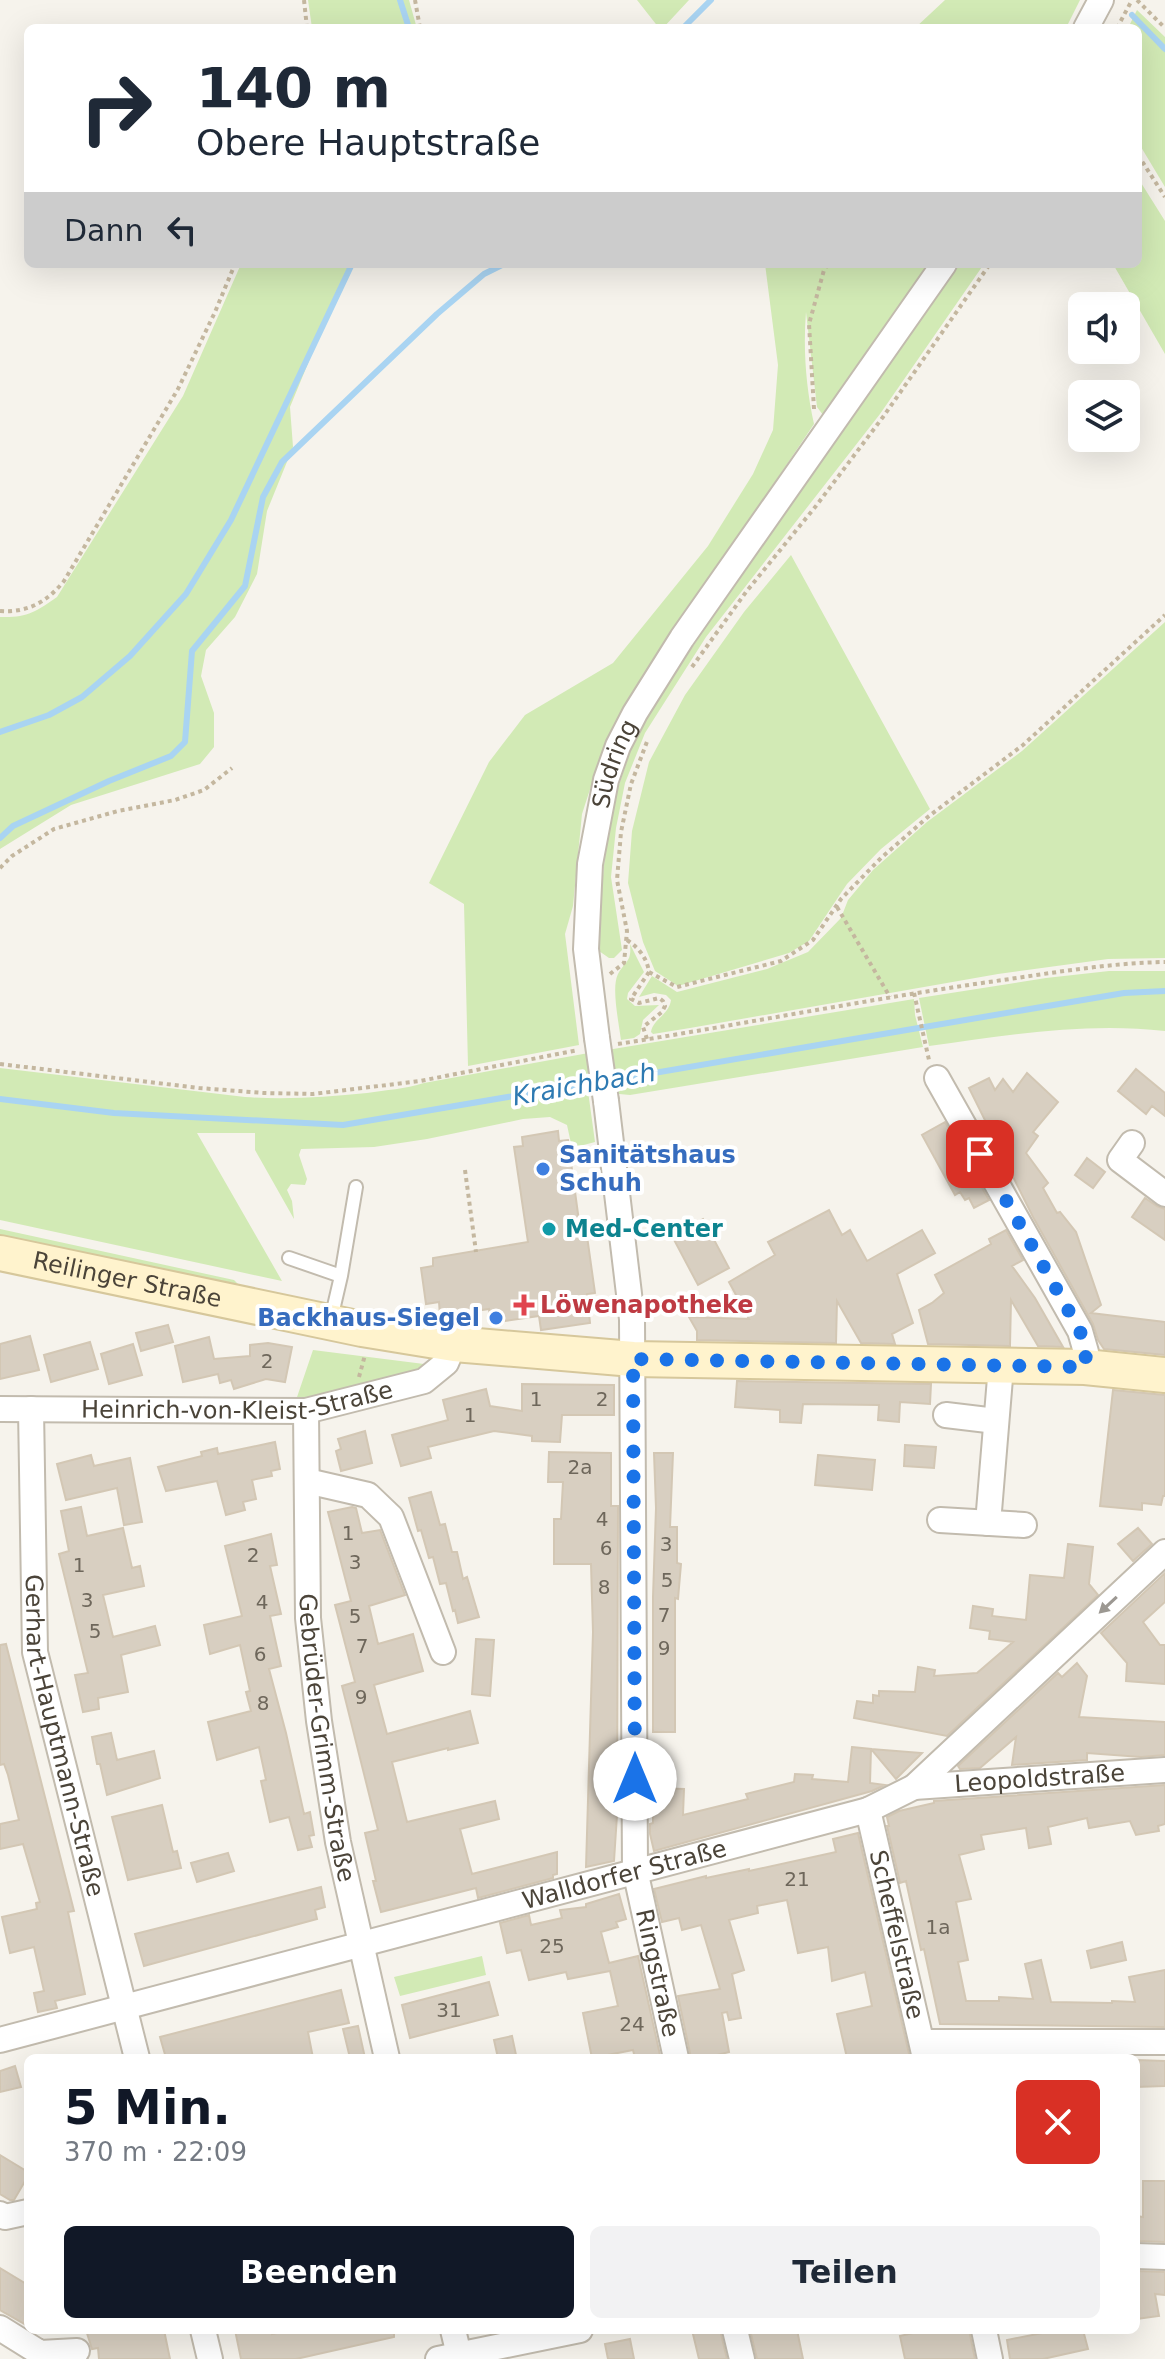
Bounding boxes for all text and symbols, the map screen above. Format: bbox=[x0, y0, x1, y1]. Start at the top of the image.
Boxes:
text: 140 m bbox=[196, 55, 391, 120]
icon: right bbox=[64, 56, 168, 160]
text: Obere Hauptstraße bbox=[196, 122, 540, 163]
icon: left bbox=[160, 208, 204, 252]
text: Dann bbox=[64, 213, 144, 248]
map controls bbox=[1068, 292, 1140, 452]
button: sound bbox=[1068, 292, 1140, 364]
button: layers bbox=[1068, 380, 1140, 452]
street label: Südring bbox=[587, 715, 643, 811]
water label: Kraichbach bbox=[510, 1057, 658, 1111]
pin bbox=[946, 1120, 1014, 1188]
icon: arrive bbox=[958, 1132, 1002, 1176]
place label: Sanitätshaus Schuh bbox=[559, 1141, 736, 1197]
marker: Sanitätshaus Schuh bbox=[534, 1160, 552, 1178]
place label: Med-Center bbox=[565, 1215, 723, 1243]
marker: Med-Center bbox=[540, 1220, 558, 1238]
street label: Reilinger Straße bbox=[30, 1246, 224, 1313]
place label: Löwenapotheke bbox=[540, 1291, 754, 1319]
marker: Löwenapotheke bbox=[515, 1296, 533, 1314]
place label: Backhaus-Siegel bbox=[257, 1304, 480, 1332]
marker: Backhaus-Siegel bbox=[487, 1309, 505, 1327]
house number: 2 bbox=[261, 1349, 273, 1373]
street label: Heinrich-von-Kleist-Straße bbox=[81, 1375, 396, 1425]
house number: 1 bbox=[530, 1387, 542, 1411]
house number: 2 bbox=[596, 1387, 608, 1411]
house number: 1 bbox=[464, 1403, 476, 1427]
house number: 2a bbox=[568, 1455, 592, 1479]
house number: 4 bbox=[596, 1507, 608, 1531]
house number: 1 bbox=[342, 1521, 354, 1545]
house number: 3 bbox=[660, 1532, 672, 1556]
house number: 6 bbox=[600, 1536, 612, 1560]
house number: 2 bbox=[247, 1543, 259, 1567]
house number: 3 bbox=[349, 1550, 361, 1574]
house number: 1 bbox=[73, 1553, 85, 1577]
house number: 5 bbox=[661, 1568, 673, 1592]
street label: Gerhart-Hauptmann-Straße bbox=[20, 1574, 110, 1900]
house number: 8 bbox=[598, 1575, 610, 1599]
house number: 3 bbox=[81, 1588, 93, 1612]
house number: 4 bbox=[256, 1590, 268, 1614]
street label: Gebrüder-Grimm-Straße bbox=[293, 1593, 361, 1885]
one-way arrow bbox=[1099, 1595, 1118, 1613]
house number: 7 bbox=[658, 1603, 670, 1627]
house number: 5 bbox=[349, 1604, 361, 1628]
house number: 5 bbox=[89, 1619, 101, 1643]
house number: 7 bbox=[356, 1634, 368, 1658]
house number: 9 bbox=[658, 1636, 670, 1660]
house number: 6 bbox=[254, 1642, 266, 1666]
house number: 9 bbox=[355, 1685, 367, 1709]
house number: 8 bbox=[257, 1691, 269, 1715]
position arrow bbox=[593, 1737, 677, 1821]
street label: Leopoldstraße bbox=[954, 1759, 1126, 1798]
street label: Walldorfer Straße bbox=[519, 1834, 730, 1915]
street label: Scheffelstraße bbox=[864, 1847, 930, 2022]
house number: 21 bbox=[784, 1867, 810, 1891]
street label: Ringstraße bbox=[630, 1906, 685, 2040]
house number: 1a bbox=[926, 1915, 950, 1939]
house number: 25 bbox=[539, 1934, 565, 1958]
house number: 31 bbox=[436, 1998, 462, 2022]
house number: 24 bbox=[619, 2012, 645, 2036]
text: 5 Min. bbox=[64, 2079, 231, 2135]
button: close bbox=[1016, 2080, 1100, 2164]
text: 370 m · 22:09 bbox=[64, 2137, 247, 2167]
button: Beenden bbox=[64, 2226, 574, 2318]
button: Teilen bbox=[590, 2226, 1100, 2318]

